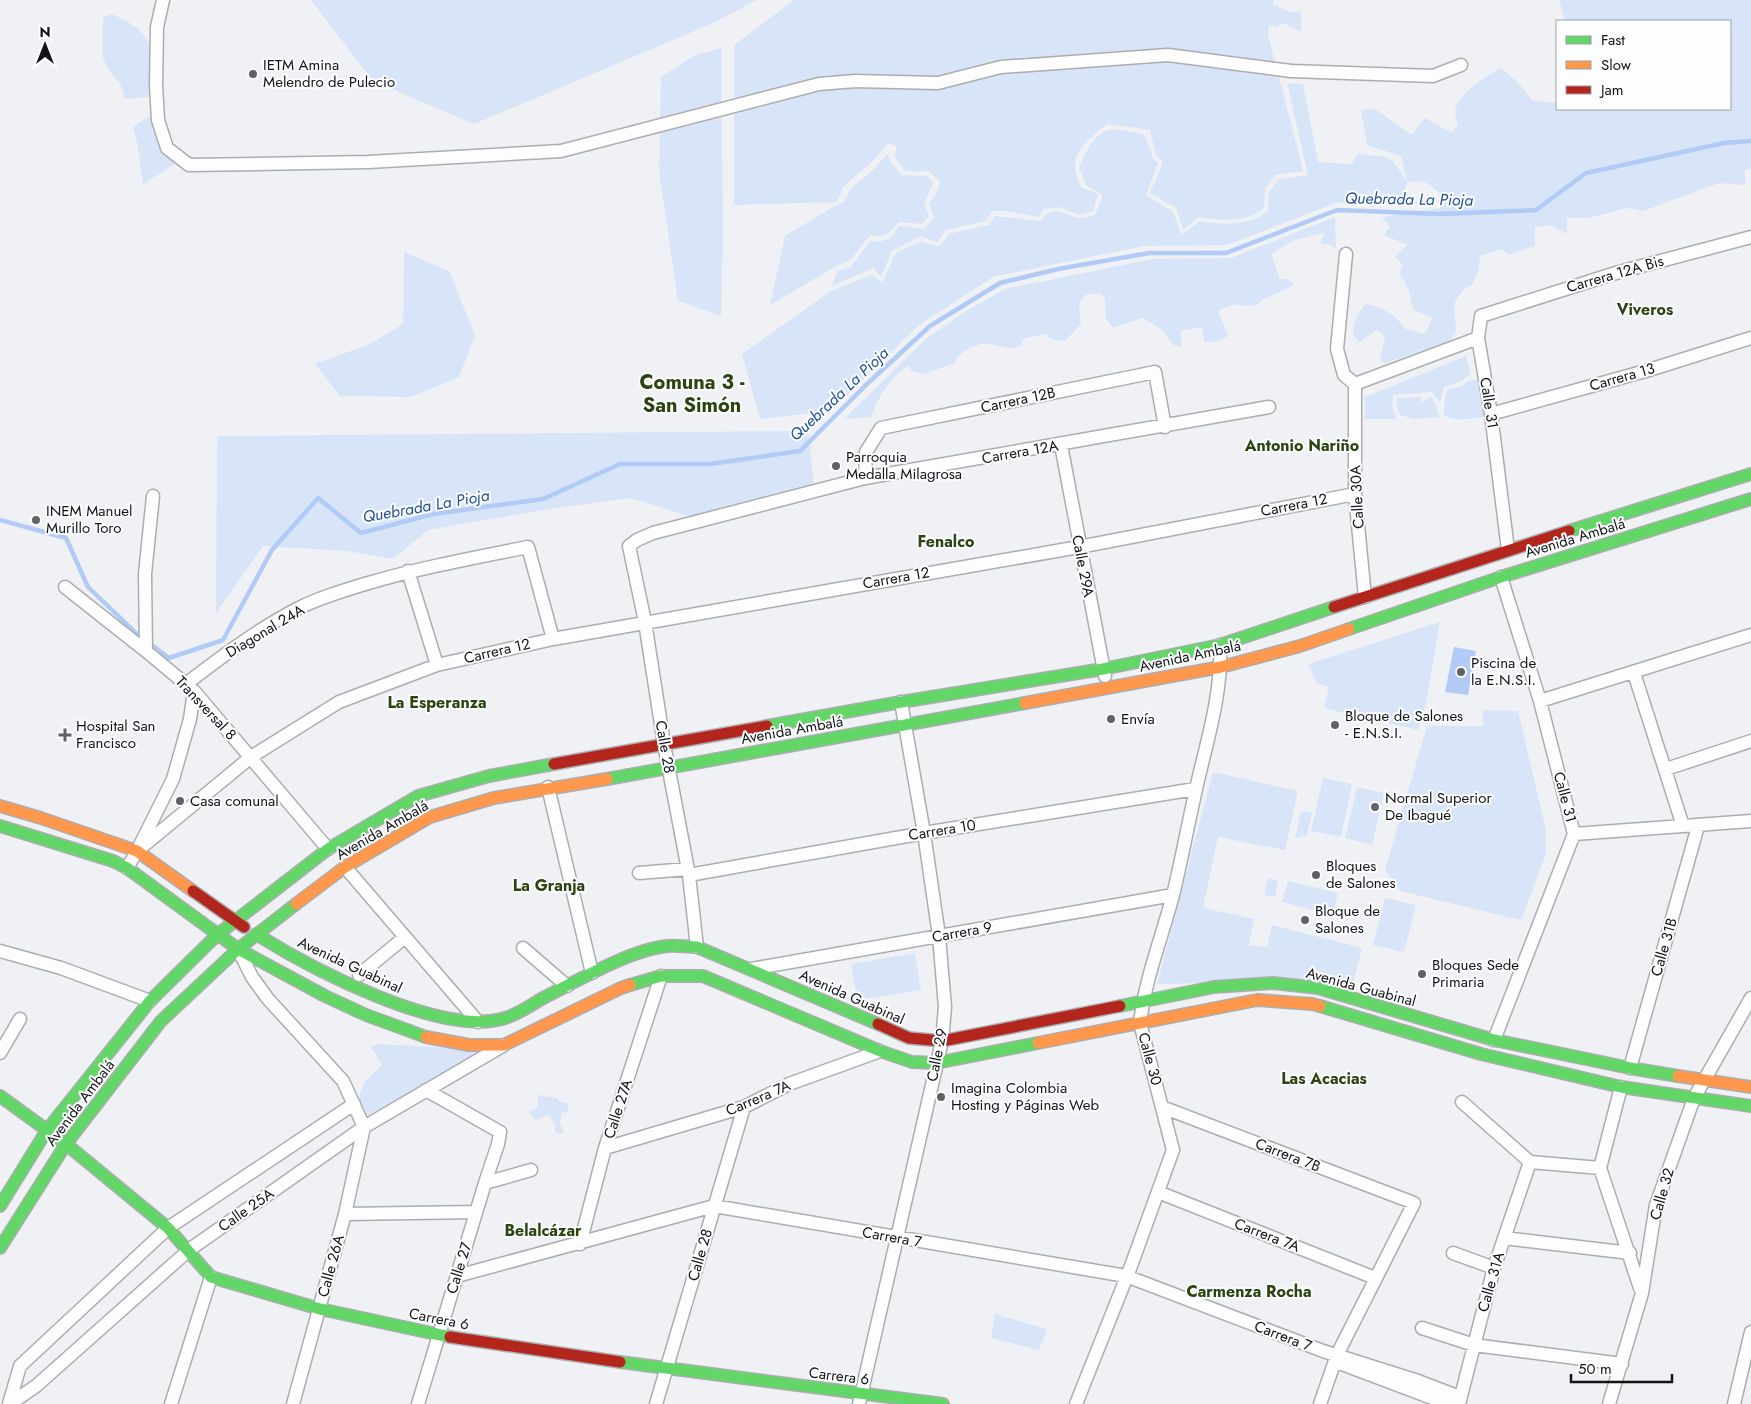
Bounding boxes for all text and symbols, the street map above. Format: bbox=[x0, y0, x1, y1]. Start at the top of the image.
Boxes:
north arrow bbox=[20, 20, 70, 70]
legend bbox=[1556, 20, 1731, 110]
text: N bbox=[39, 22, 51, 42]
text: Fast bbox=[1601, 29, 1625, 51]
place label: IETM Amina Melendro de Pulecio bbox=[263, 54, 395, 93]
text: Slow bbox=[1601, 54, 1632, 76]
marker: IETM Amina Melendro de Pulecio bbox=[247, 68, 259, 80]
text: Jam bbox=[1599, 79, 1624, 101]
water label: Quebrada La Pioja bbox=[1345, 186, 1474, 212]
street label: Carrera 12A Bis bbox=[1564, 250, 1666, 298]
district label: Viveros bbox=[1616, 298, 1673, 321]
water label: Quebrada La Pioja bbox=[784, 342, 894, 446]
street label: Carrera 13 bbox=[1587, 357, 1657, 397]
district label: Comuna 3 - San Simón bbox=[640, 368, 745, 420]
street label: Calle 31 bbox=[1474, 376, 1504, 430]
street label: Carrera 12B bbox=[979, 381, 1057, 419]
street label: Carrera 12A bbox=[980, 434, 1060, 470]
district label: Antonio Nariño bbox=[1244, 434, 1359, 457]
place label: Parroquia Medalla Milagrosa bbox=[846, 446, 962, 485]
marker: Parroquia Medalla Milagrosa bbox=[830, 460, 842, 472]
street label: Calle 30A bbox=[1344, 465, 1370, 529]
water label: Quebrada La Pioja bbox=[361, 484, 491, 528]
street label: Carrera 12 bbox=[1259, 488, 1329, 522]
place label: INEM Manuel Murillo Toro bbox=[46, 500, 133, 539]
street label: Avenida Ambalá bbox=[1522, 512, 1628, 564]
marker: INEM Manuel Murillo Toro bbox=[30, 514, 42, 526]
district label: Fenalco bbox=[917, 530, 975, 553]
street label: Calle 29A bbox=[1066, 533, 1100, 599]
street label: Carrera 12 bbox=[861, 561, 931, 595]
street label: Diagonal 24A bbox=[221, 599, 309, 663]
street label: Carrera 12 bbox=[462, 633, 532, 669]
street label: Avenida Ambalá bbox=[1137, 634, 1243, 678]
place label: Piscina de la E.N.S.I. bbox=[1471, 652, 1536, 691]
marker: Piscina de la E.N.S.I. bbox=[1455, 666, 1467, 678]
street label: Transversal 8 bbox=[170, 671, 242, 745]
district label: La Esperanza bbox=[387, 691, 487, 714]
place label: Bloque de Salones - E.N.S.I. bbox=[1345, 705, 1463, 744]
place label: Envía bbox=[1121, 708, 1155, 730]
street label: Avenida Ambalá bbox=[739, 710, 845, 750]
marker: Envía bbox=[1105, 713, 1117, 725]
place label: Hospital San Francisco bbox=[76, 715, 156, 754]
street label: Calle 28 bbox=[650, 719, 680, 775]
marker: Bloque de Salones - E.N.S.I. bbox=[1329, 719, 1341, 731]
marker: Hospital San Francisco bbox=[58, 728, 72, 742]
street label: Calle 31 bbox=[1548, 769, 1582, 825]
place label: Normal Superior De Ibagué bbox=[1385, 787, 1492, 826]
place label: Casa comunal bbox=[190, 790, 279, 812]
marker: Casa comunal bbox=[174, 795, 186, 807]
street label: Avenida Ambalá bbox=[332, 795, 432, 865]
marker: Normal Superior De Ibagué bbox=[1369, 801, 1381, 813]
street label: Carrera 10 bbox=[907, 814, 977, 846]
place label: Bloques de Salones bbox=[1326, 855, 1396, 894]
marker: Bloques de Salones bbox=[1310, 869, 1322, 881]
district label: La Granja bbox=[513, 874, 585, 897]
place label: Bloque de Salones bbox=[1315, 900, 1380, 939]
marker: Bloque de Salones bbox=[1299, 914, 1311, 926]
street label: Calle 31B bbox=[1645, 915, 1683, 979]
street label: Carrera 9 bbox=[930, 916, 994, 948]
street label: Avenida Guabinal bbox=[294, 931, 406, 999]
place label: Bloques Sede Primaria bbox=[1432, 954, 1519, 993]
street label: Avenida Guabinal bbox=[1304, 962, 1418, 1012]
street label: Avenida Guabinal bbox=[796, 964, 908, 1030]
marker: Bloques Sede Primaria bbox=[1416, 968, 1428, 980]
street label: Calle 29 bbox=[921, 1026, 953, 1084]
street label: Calle 30 bbox=[1132, 1030, 1168, 1088]
street label: Avenida Ambalá bbox=[40, 1055, 120, 1151]
district label: Las Acacias bbox=[1281, 1067, 1367, 1090]
street label: Carrera 7A bbox=[722, 1074, 794, 1121]
street label: Calle 27A bbox=[598, 1076, 638, 1142]
place label: Imagina Colombia Hosting y Páginas Web bbox=[951, 1077, 1099, 1116]
marker: Imagina Colombia Hosting y Páginas Web bbox=[935, 1091, 947, 1103]
street label: Carrera 7B bbox=[1252, 1132, 1324, 1178]
street label: Calle 32 bbox=[1644, 1165, 1680, 1223]
street label: Calle 25A bbox=[214, 1183, 278, 1237]
street label: Carrera 7A bbox=[1231, 1212, 1303, 1258]
district label: Belalcázar bbox=[504, 1219, 582, 1242]
street label: Carrera 7 bbox=[861, 1221, 924, 1253]
street label: Calle 28 bbox=[682, 1226, 718, 1284]
street label: Calle 26A bbox=[312, 1232, 350, 1300]
street label: Calle 27 bbox=[441, 1239, 477, 1297]
street label: Calle 31A bbox=[1472, 1249, 1510, 1315]
district label: Carmenza Rocha bbox=[1186, 1280, 1312, 1303]
street label: Carrera 6 bbox=[407, 1302, 471, 1336]
street label: Carrera 7 bbox=[1251, 1315, 1315, 1357]
scale bar bbox=[1571, 1352, 1672, 1384]
text: 50 m bbox=[1578, 1358, 1612, 1380]
street label: Carrera 6 bbox=[807, 1361, 871, 1391]

